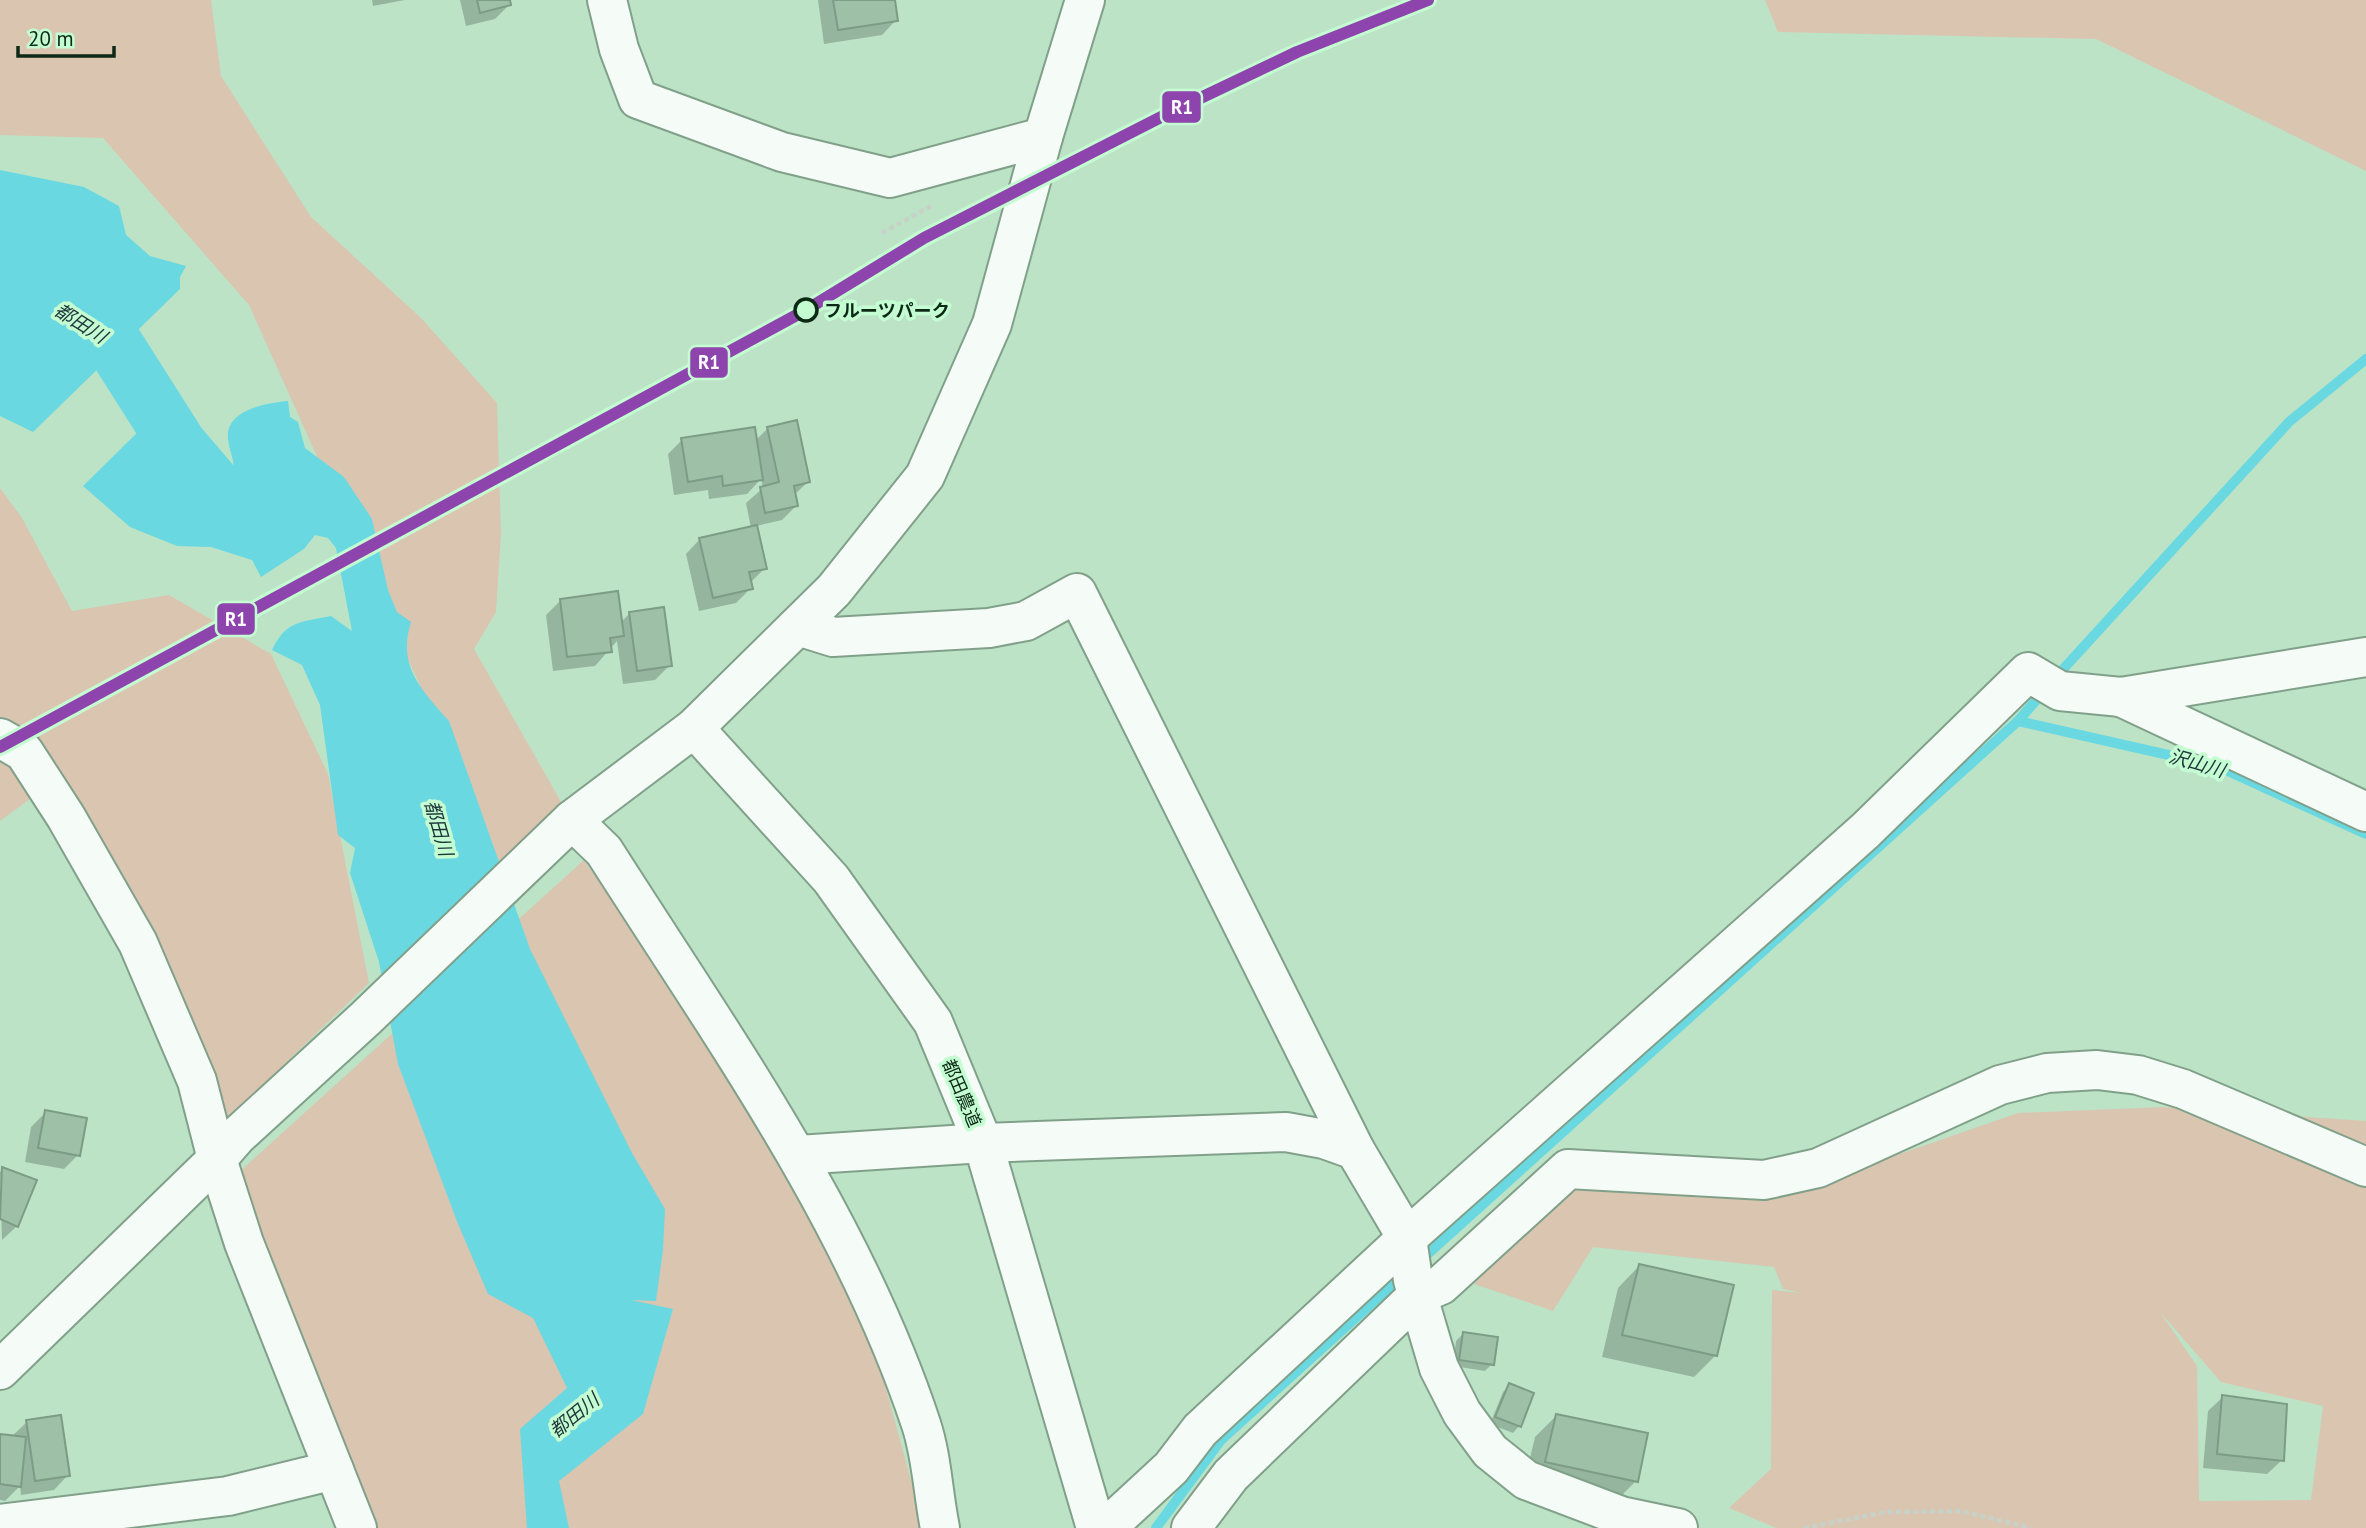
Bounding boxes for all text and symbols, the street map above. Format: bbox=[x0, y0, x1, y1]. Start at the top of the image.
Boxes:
scale bar bbox=[18, 14, 114, 58]
text: 20 m bbox=[28, 25, 74, 52]
line badge: R1 bbox=[1161, 90, 1202, 124]
text: R1 bbox=[1171, 95, 1193, 119]
water label: 都田川 bbox=[50, 298, 113, 349]
marker: フルーツパーク bbox=[794, 298, 818, 322]
place label: フルーツパーク bbox=[824, 299, 950, 322]
line badge: R1 bbox=[689, 346, 729, 379]
text: R1 bbox=[698, 350, 720, 374]
line badge: R1 bbox=[216, 602, 256, 636]
text: R1 bbox=[225, 607, 247, 631]
water label: 沢山川 bbox=[2166, 744, 2230, 783]
water label: 都田川 bbox=[420, 797, 459, 861]
street label: 都田農道 bbox=[937, 1055, 987, 1131]
water label: 都田川 bbox=[544, 1386, 605, 1442]

